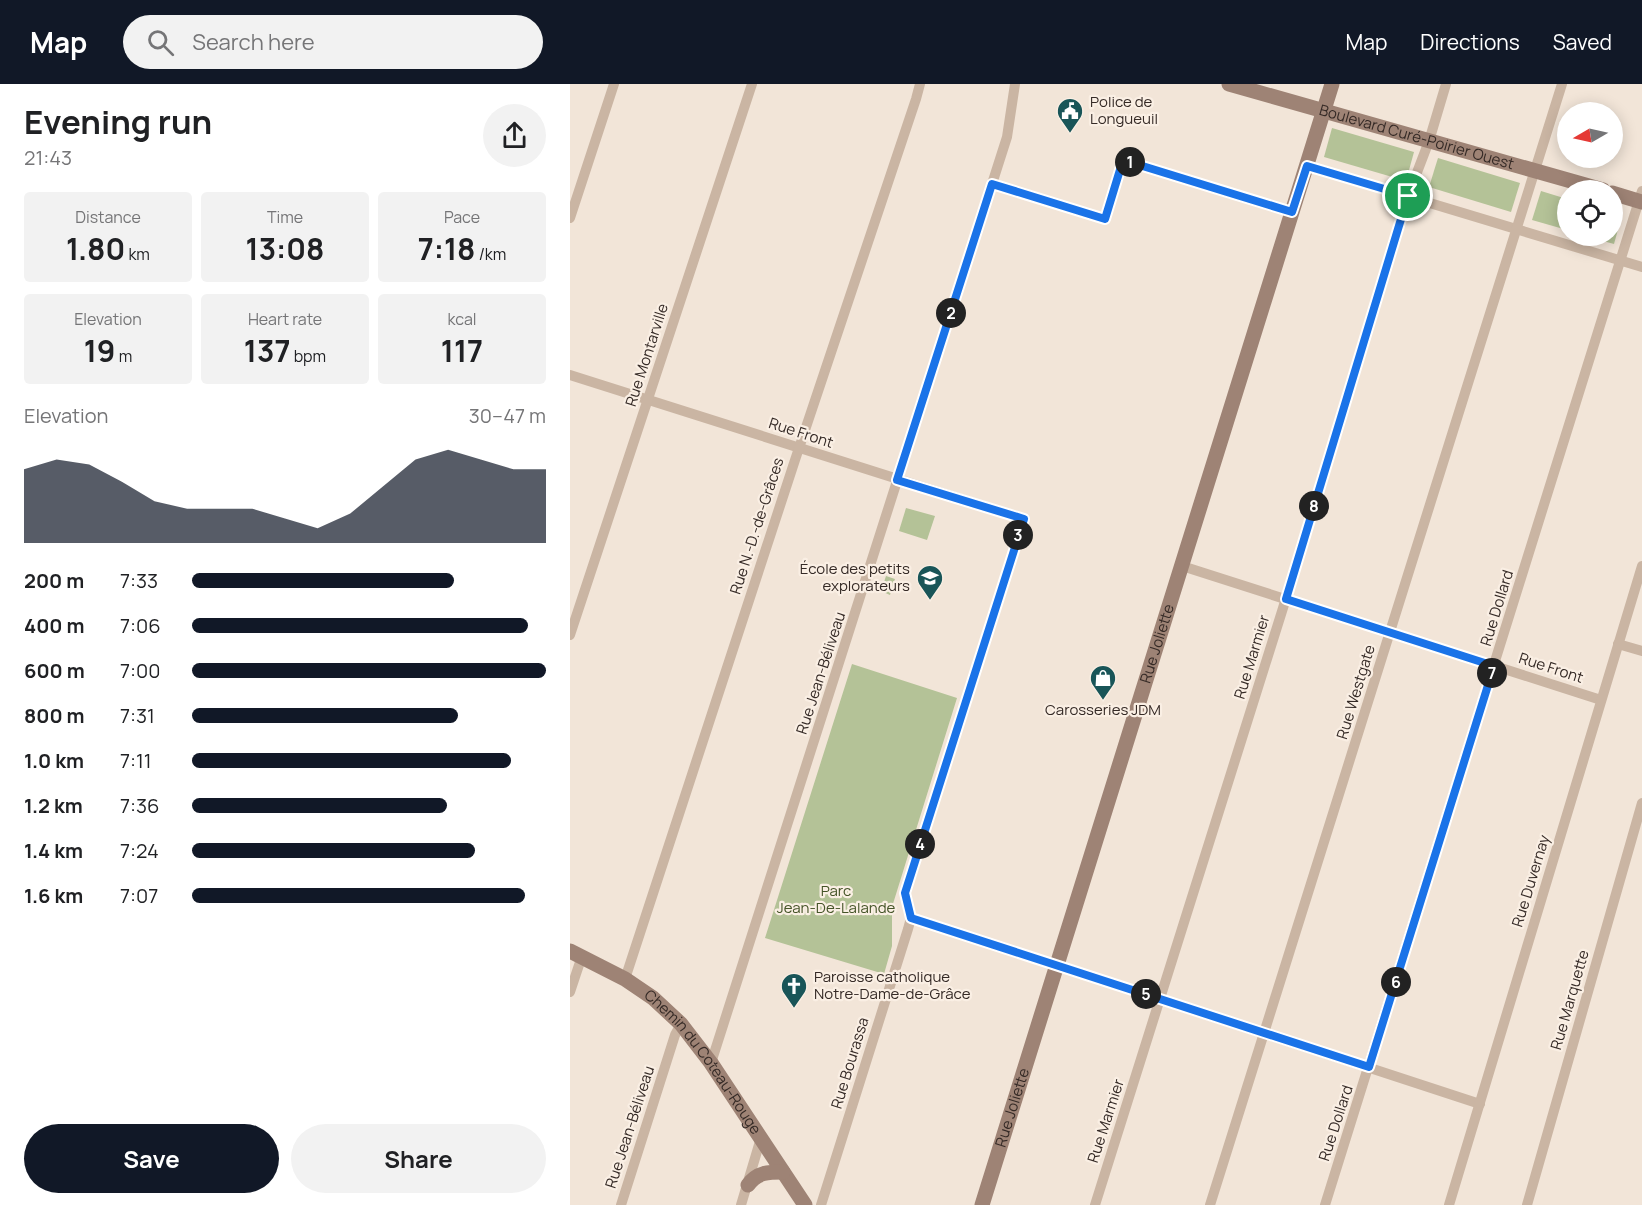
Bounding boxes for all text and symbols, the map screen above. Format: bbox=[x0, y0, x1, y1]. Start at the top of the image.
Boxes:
search box bbox=[123, 15, 543, 69]
text: Map bbox=[30, 23, 87, 61]
icon: search bbox=[144, 26, 177, 59]
text: Search here bbox=[192, 27, 315, 57]
text: Map bbox=[1346, 28, 1387, 56]
text: Directions bbox=[1420, 28, 1520, 56]
text: Saved bbox=[1553, 28, 1612, 56]
place label: Police de Longueuil bbox=[1090, 91, 1158, 129]
public building icon: Police de Longueuil bbox=[1055, 96, 1085, 134]
text: Evening run bbox=[24, 99, 212, 144]
street label: Boulevard Curé-Poirier Ouest bbox=[1317, 99, 1517, 174]
north arrow bbox=[1557, 102, 1623, 168]
map controls bbox=[1557, 102, 1623, 246]
button: share bbox=[483, 104, 546, 167]
text: 21:43 bbox=[24, 144, 72, 171]
pin: 1 bbox=[1115, 147, 1145, 177]
text: 1 bbox=[1126, 151, 1134, 173]
pin bbox=[1382, 170, 1433, 221]
icon: arrive bbox=[1391, 179, 1424, 212]
button: locate bbox=[1557, 180, 1623, 246]
text: Distance bbox=[75, 206, 141, 228]
text: Time bbox=[267, 206, 303, 228]
text: Pace bbox=[444, 206, 480, 228]
text: 1.80 bbox=[66, 228, 125, 269]
text: 13:08 bbox=[246, 228, 324, 269]
text: 7:18 bbox=[418, 228, 475, 269]
text: km bbox=[125, 243, 150, 265]
text: /km bbox=[475, 243, 506, 265]
pin: 2 bbox=[936, 298, 966, 328]
street label: Rue Montarville bbox=[620, 300, 673, 409]
text: 2 bbox=[946, 302, 956, 324]
text: Elevation bbox=[74, 308, 142, 330]
text: Heart rate bbox=[248, 308, 322, 330]
text: kcal bbox=[447, 308, 477, 330]
text: 19 bbox=[84, 330, 116, 371]
text: 137 bbox=[244, 330, 290, 371]
text: 117 bbox=[441, 330, 483, 371]
text: m bbox=[116, 345, 132, 367]
text: bpm bbox=[290, 345, 326, 367]
text: Elevation bbox=[24, 402, 108, 429]
text: 30–47 m bbox=[469, 402, 546, 429]
street label: Rue Front bbox=[766, 412, 836, 453]
street label: Rue N.-D.-de-Grâces bbox=[725, 455, 789, 597]
pin: 8 bbox=[1299, 491, 1329, 521]
text: 8 bbox=[1309, 495, 1319, 517]
pin: 3 bbox=[1003, 520, 1033, 550]
text: 3 bbox=[1013, 524, 1023, 546]
place label: École des petits explorateurs bbox=[800, 558, 910, 596]
school or university icon: École des petits explorateurs bbox=[915, 563, 945, 601]
text: 200 m bbox=[24, 567, 84, 594]
text: 7:33 bbox=[120, 567, 158, 594]
street label: Rue Dollard bbox=[1475, 567, 1518, 648]
street label: Rue Joliette bbox=[1135, 601, 1179, 686]
street label: Rue Jean-Béliveau bbox=[791, 609, 850, 737]
text: 400 m bbox=[24, 612, 84, 639]
text: 7:06 bbox=[120, 612, 161, 639]
street label: Rue Marmier bbox=[1229, 612, 1274, 701]
street label: Rue Westgate bbox=[1331, 642, 1380, 742]
street label: Rue Front bbox=[1516, 647, 1586, 688]
text: 600 m bbox=[24, 657, 85, 684]
text: 7:00 bbox=[120, 657, 160, 684]
pin: 7 bbox=[1477, 658, 1507, 688]
text: 7 bbox=[1488, 662, 1496, 684]
shop icon: Carosseries JDM bbox=[1088, 663, 1118, 701]
place label: Carosseries JDM bbox=[1045, 699, 1161, 720]
text: 800 m bbox=[24, 702, 85, 729]
text: 7:31 bbox=[120, 702, 155, 729]
text: 1.0 km bbox=[24, 747, 84, 774]
text: 7:11 bbox=[120, 747, 152, 774]
text: 1.2 km bbox=[24, 792, 83, 819]
text: 7:36 bbox=[120, 792, 160, 819]
pin: 4 bbox=[905, 829, 935, 859]
street label: Rue Duvernay bbox=[1507, 832, 1555, 930]
text: 4 bbox=[915, 833, 925, 855]
text: 1.4 km bbox=[24, 837, 83, 864]
text: 7:24 bbox=[120, 837, 159, 864]
park label: Parc Jean-De-Lalande bbox=[777, 880, 896, 918]
text: 1.6 km bbox=[24, 882, 83, 909]
text: 7:07 bbox=[120, 882, 158, 909]
street label: Rue Marquette bbox=[1545, 947, 1594, 1052]
place label: Paroisse catholique Notre-Dame-de-Grâce bbox=[814, 966, 971, 1004]
pin: 6 bbox=[1381, 967, 1411, 997]
church icon: Paroisse catholique Notre-Dame-de-Grâce bbox=[779, 971, 809, 1009]
text: 6 bbox=[1391, 971, 1401, 993]
pin: 5 bbox=[1131, 979, 1161, 1009]
text: 5 bbox=[1141, 983, 1151, 1005]
street label: Chemin du Coteau-Rouge bbox=[640, 984, 767, 1139]
street label: Rue Bourassa bbox=[826, 1015, 873, 1111]
street label: Rue Jean-Béliveau bbox=[600, 1063, 659, 1191]
street label: Rue Joliette bbox=[990, 1065, 1034, 1150]
street label: Rue Marmier bbox=[1082, 1076, 1129, 1165]
street label: Rue Dollard bbox=[1313, 1082, 1358, 1163]
button: Save bbox=[24, 1124, 279, 1193]
button: Share bbox=[291, 1124, 546, 1193]

